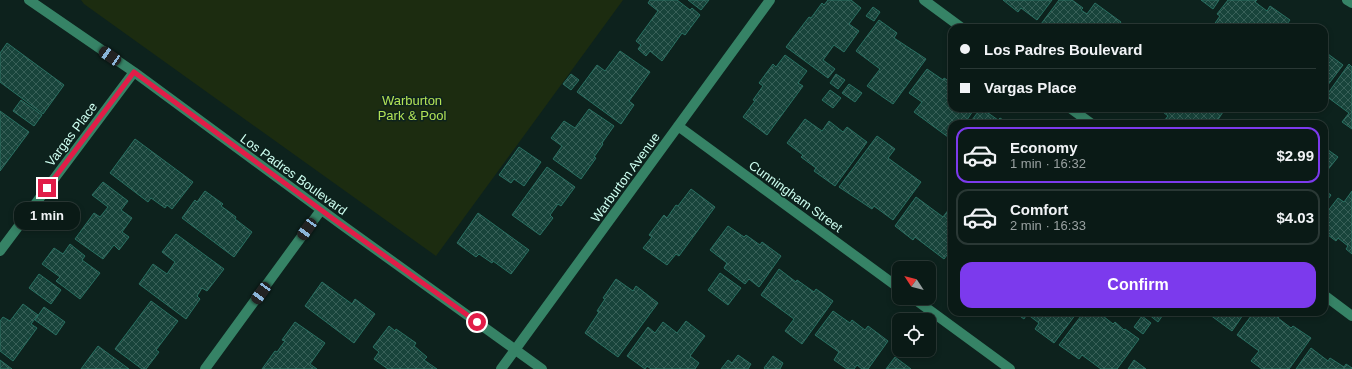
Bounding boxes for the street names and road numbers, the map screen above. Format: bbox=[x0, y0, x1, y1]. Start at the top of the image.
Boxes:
street label: Vargas Place bbox=[42, 99, 100, 169]
street label: Warburton Avenue bbox=[588, 130, 663, 225]
street label: Los Padres Boulevard bbox=[238, 131, 350, 218]
street label: Cunningham Street bbox=[746, 157, 846, 236]

